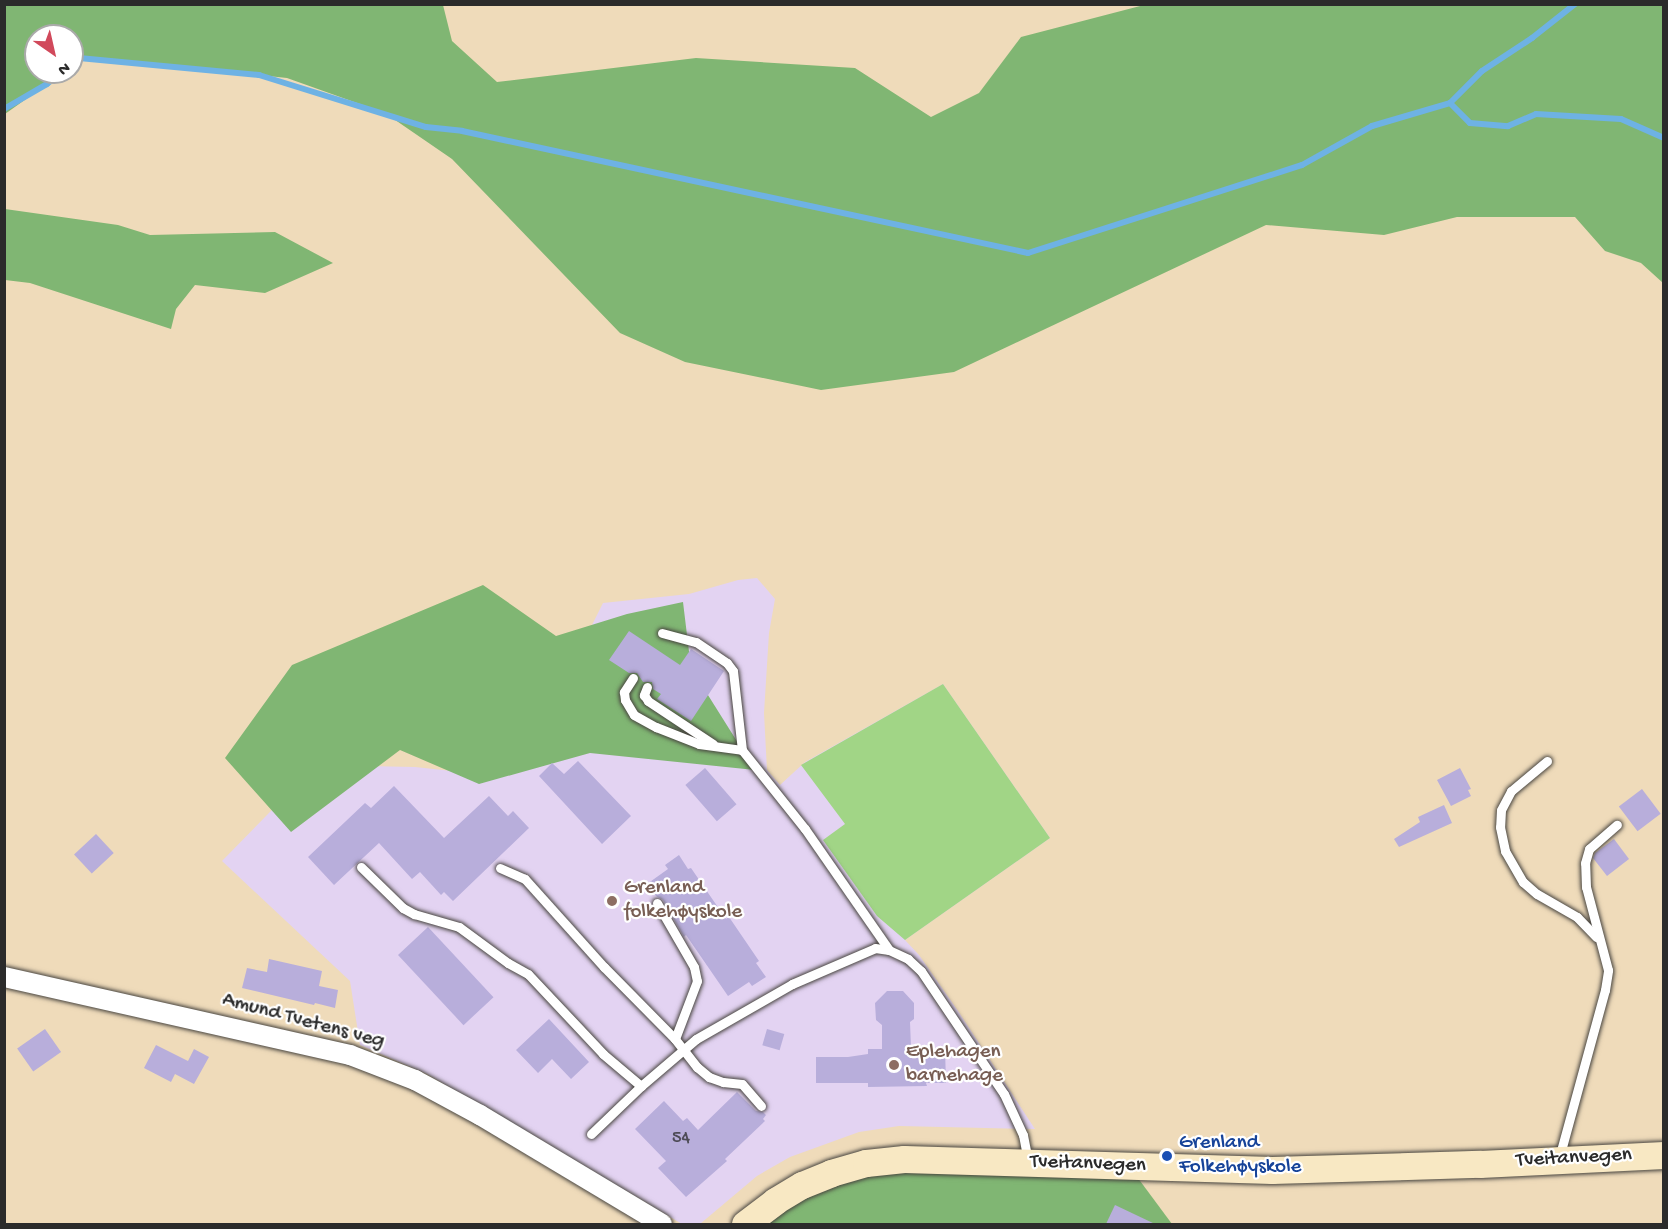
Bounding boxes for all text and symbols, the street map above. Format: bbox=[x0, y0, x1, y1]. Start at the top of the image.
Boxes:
north arrow bbox=[24, 24, 84, 84]
text: N bbox=[54, 57, 73, 78]
place label: Grenland folkehøyskole bbox=[624, 876, 742, 926]
marker: Grenland folkehøyskole bbox=[605, 894, 619, 908]
street label: Amund Tvetens veg bbox=[219, 988, 387, 1056]
place label: Eplehagen barnehage bbox=[906, 1040, 1003, 1090]
marker: Eplehagen barnehage bbox=[887, 1058, 901, 1072]
house number: 54 bbox=[672, 1128, 690, 1150]
place label: Grenland Folkehøyskole bbox=[1179, 1131, 1301, 1181]
street label: Tveitanvegen bbox=[1516, 1143, 1632, 1175]
marker: Grenland Folkehøyskole bbox=[1160, 1149, 1174, 1163]
street label: Tveitanvegen bbox=[1030, 1150, 1146, 1180]

